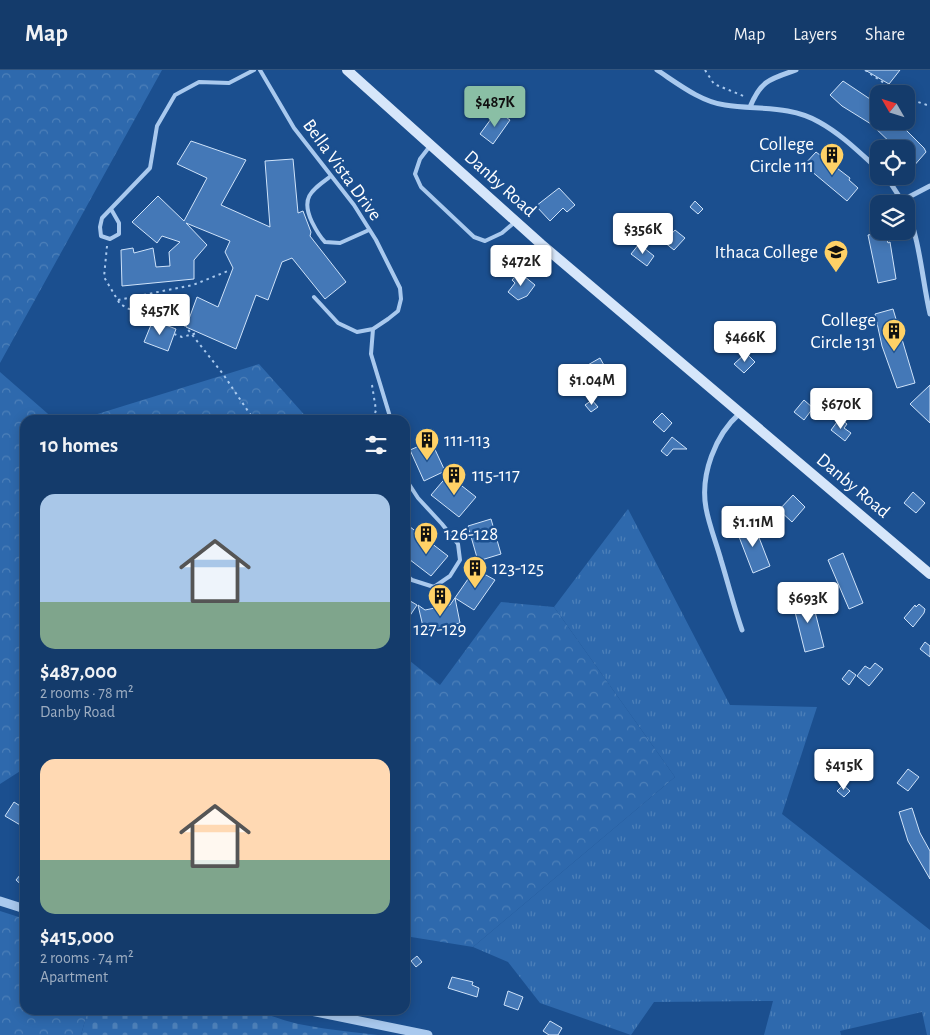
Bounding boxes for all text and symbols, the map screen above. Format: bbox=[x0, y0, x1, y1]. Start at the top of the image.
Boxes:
text: Map bbox=[25, 22, 68, 46]
text: Map bbox=[734, 26, 765, 44]
text: Layers bbox=[793, 26, 837, 44]
text: Share bbox=[865, 26, 905, 44]
pin: $487K bbox=[460, 85, 530, 128]
north arrow bbox=[870, 85, 915, 130]
map controls bbox=[870, 85, 915, 240]
text: $487K bbox=[475, 94, 515, 110]
street label: Bella Vista Drive bbox=[299, 116, 385, 224]
place label: College Circle 111 bbox=[750, 135, 814, 176]
button: locate bbox=[870, 140, 915, 185]
building icon: College Circle 111 bbox=[819, 142, 845, 176]
street label: Danby Road bbox=[460, 147, 540, 221]
button: layers bbox=[870, 195, 915, 240]
pin: $356K bbox=[608, 212, 678, 255]
text: $356K bbox=[624, 221, 662, 237]
school or university icon: Ithaca College bbox=[823, 239, 849, 273]
place label: Ithaca College bbox=[715, 243, 818, 262]
pin: $472K bbox=[486, 244, 556, 287]
text: $472K bbox=[501, 253, 541, 269]
pin: $457K bbox=[125, 294, 195, 336]
text: $457K bbox=[141, 302, 179, 318]
place label: College Circle 131 bbox=[811, 311, 876, 352]
building icon: College Circle 131 bbox=[881, 318, 907, 352]
pin: $466K bbox=[710, 320, 780, 363]
text: $466K bbox=[725, 329, 765, 345]
pin: $1.04M bbox=[551, 364, 633, 406]
text: $1.04M bbox=[569, 372, 615, 388]
pin: $670K bbox=[806, 388, 876, 430]
text: $670K bbox=[821, 396, 861, 412]
building icon: 111-113 bbox=[414, 427, 440, 461]
icon: filters bbox=[362, 431, 390, 459]
place label: 111-113 bbox=[444, 431, 490, 450]
text: 10 homes bbox=[40, 435, 118, 456]
street label: Danby Road bbox=[813, 450, 893, 522]
building icon: 115-117 bbox=[441, 462, 467, 496]
place label: 115-117 bbox=[472, 466, 520, 485]
pin: $1.11M bbox=[712, 506, 794, 548]
text: $1.11M bbox=[733, 514, 773, 530]
building icon: 126-128 bbox=[413, 521, 439, 555]
place label: 126-128 bbox=[444, 525, 498, 544]
icon: home bbox=[170, 526, 260, 616]
building icon: 123-125 bbox=[462, 555, 488, 589]
place label: 123-125 bbox=[492, 559, 544, 578]
pin: $693K bbox=[773, 582, 843, 624]
building icon: 127-129 bbox=[427, 583, 453, 617]
text: $693K bbox=[789, 590, 827, 606]
place label: 127-129 bbox=[413, 620, 467, 639]
text: $487,000 bbox=[40, 661, 117, 682]
text: 2 rooms · 78 m² bbox=[40, 685, 134, 701]
text: Danby Road bbox=[40, 704, 115, 720]
pin: $415K bbox=[809, 748, 879, 791]
text: $415K bbox=[825, 757, 863, 773]
icon: home bbox=[170, 791, 260, 881]
text: $415,000 bbox=[40, 926, 114, 947]
text: 2 rooms · 74 m² bbox=[40, 950, 134, 966]
text: Apartment bbox=[40, 969, 108, 985]

